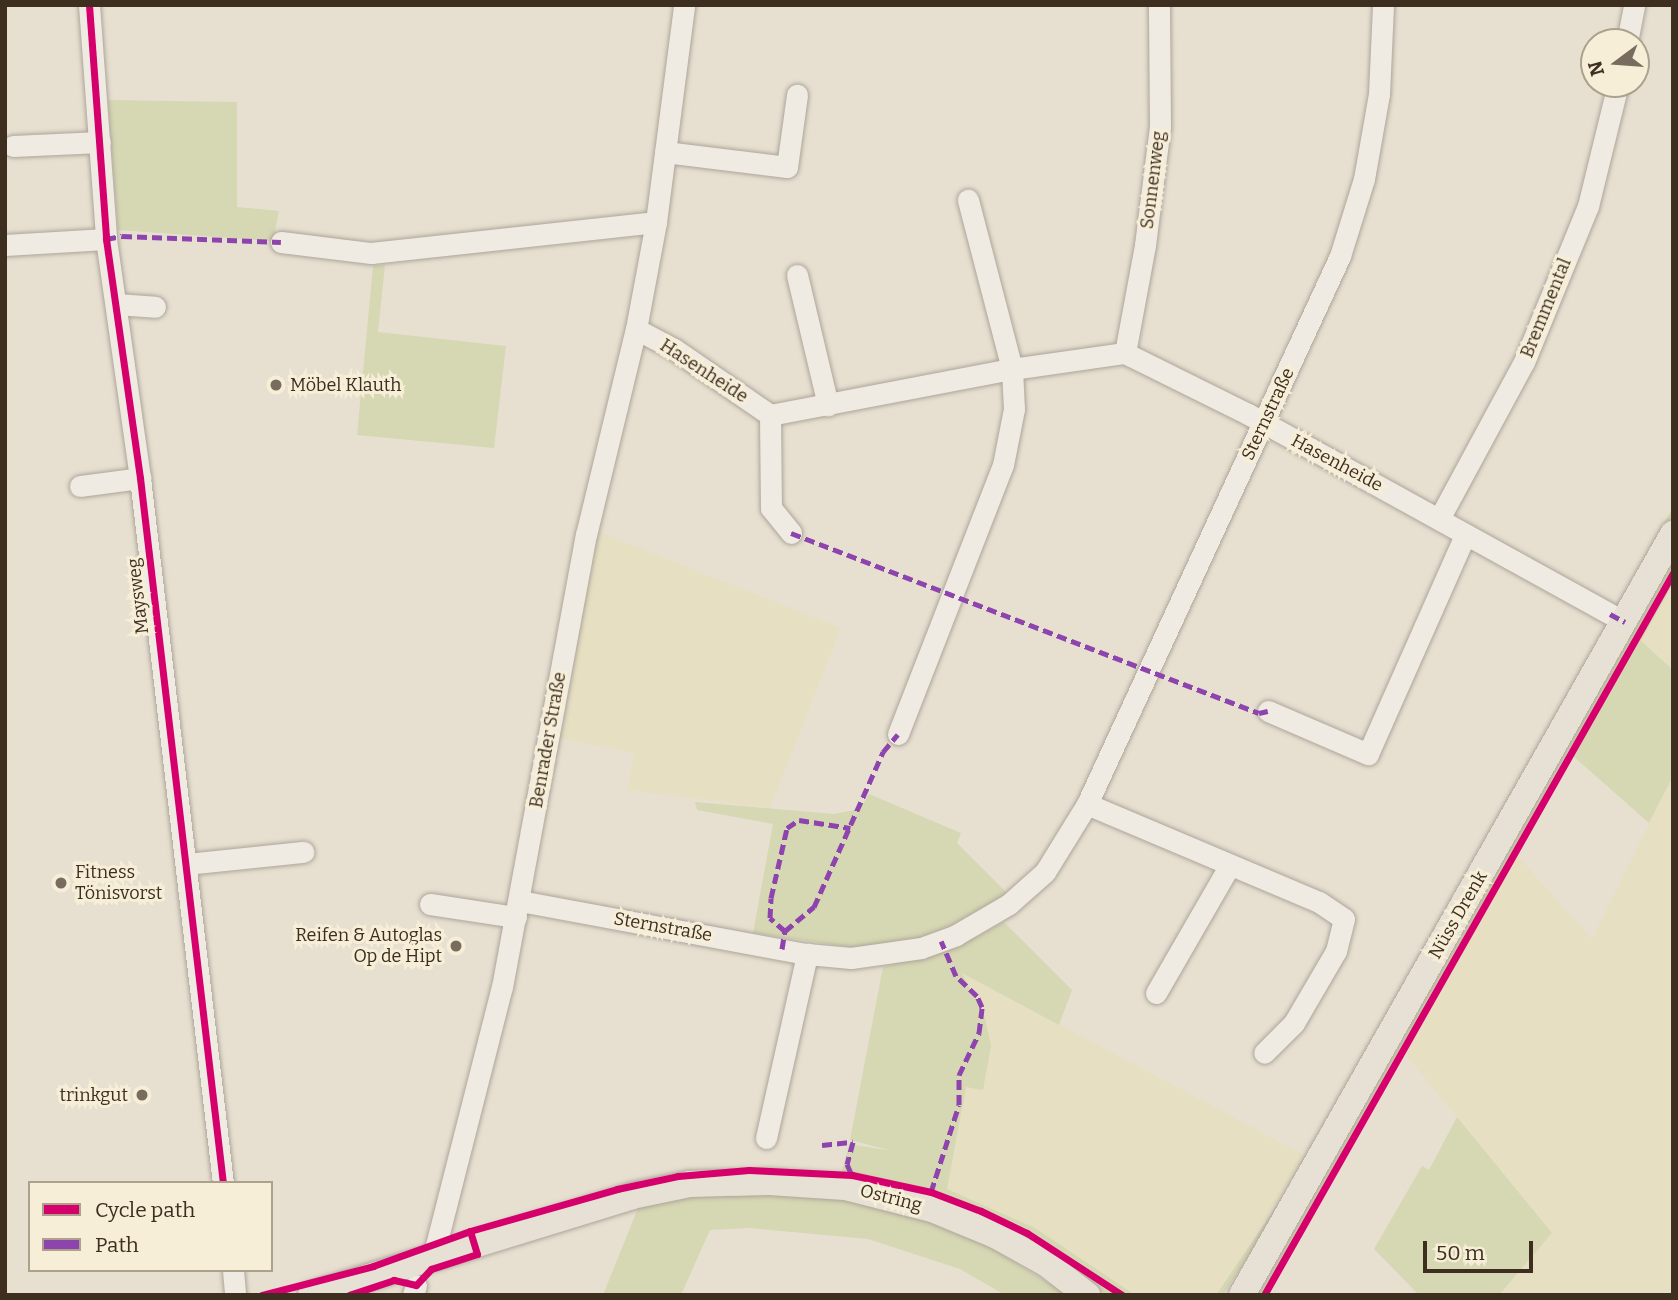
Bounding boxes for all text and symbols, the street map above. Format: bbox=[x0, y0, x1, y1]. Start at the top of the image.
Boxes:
north arrow bbox=[1580, 28, 1650, 98]
text: N bbox=[1583, 58, 1609, 79]
street label: Sonnenweg bbox=[1136, 130, 1170, 230]
street label: Bremmental bbox=[1516, 255, 1576, 361]
street label: Hasenheide bbox=[656, 335, 752, 407]
street label: Sternstraße bbox=[1237, 364, 1299, 464]
place label: Möbel Klauth bbox=[290, 374, 401, 396]
marker: Möbel Klauth bbox=[268, 377, 284, 393]
street label: Hasenheide bbox=[1287, 430, 1387, 496]
street label: Maysweg bbox=[123, 557, 153, 635]
street label: Benrader Straße bbox=[525, 670, 571, 810]
place label: Fitness Tönisvorst bbox=[75, 862, 162, 904]
street label: Nüss Drenk bbox=[1424, 867, 1492, 963]
marker: Fitness Tönisvorst bbox=[53, 875, 69, 891]
street label: Sternstraße bbox=[612, 908, 714, 946]
place label: Reifen & Autoglas Op de Hipt bbox=[295, 925, 442, 968]
marker: Reifen & Autoglas Op de Hipt bbox=[448, 938, 464, 954]
place label: trinkgut bbox=[60, 1084, 128, 1106]
marker: trinkgut bbox=[134, 1087, 150, 1103]
street label: Ostring bbox=[858, 1180, 924, 1216]
legend bbox=[28, 1181, 273, 1272]
text: Cycle path bbox=[95, 1197, 195, 1223]
scale bar bbox=[1426, 1226, 1536, 1270]
text: Path bbox=[95, 1232, 139, 1258]
text: 50 m bbox=[1436, 1240, 1485, 1266]

